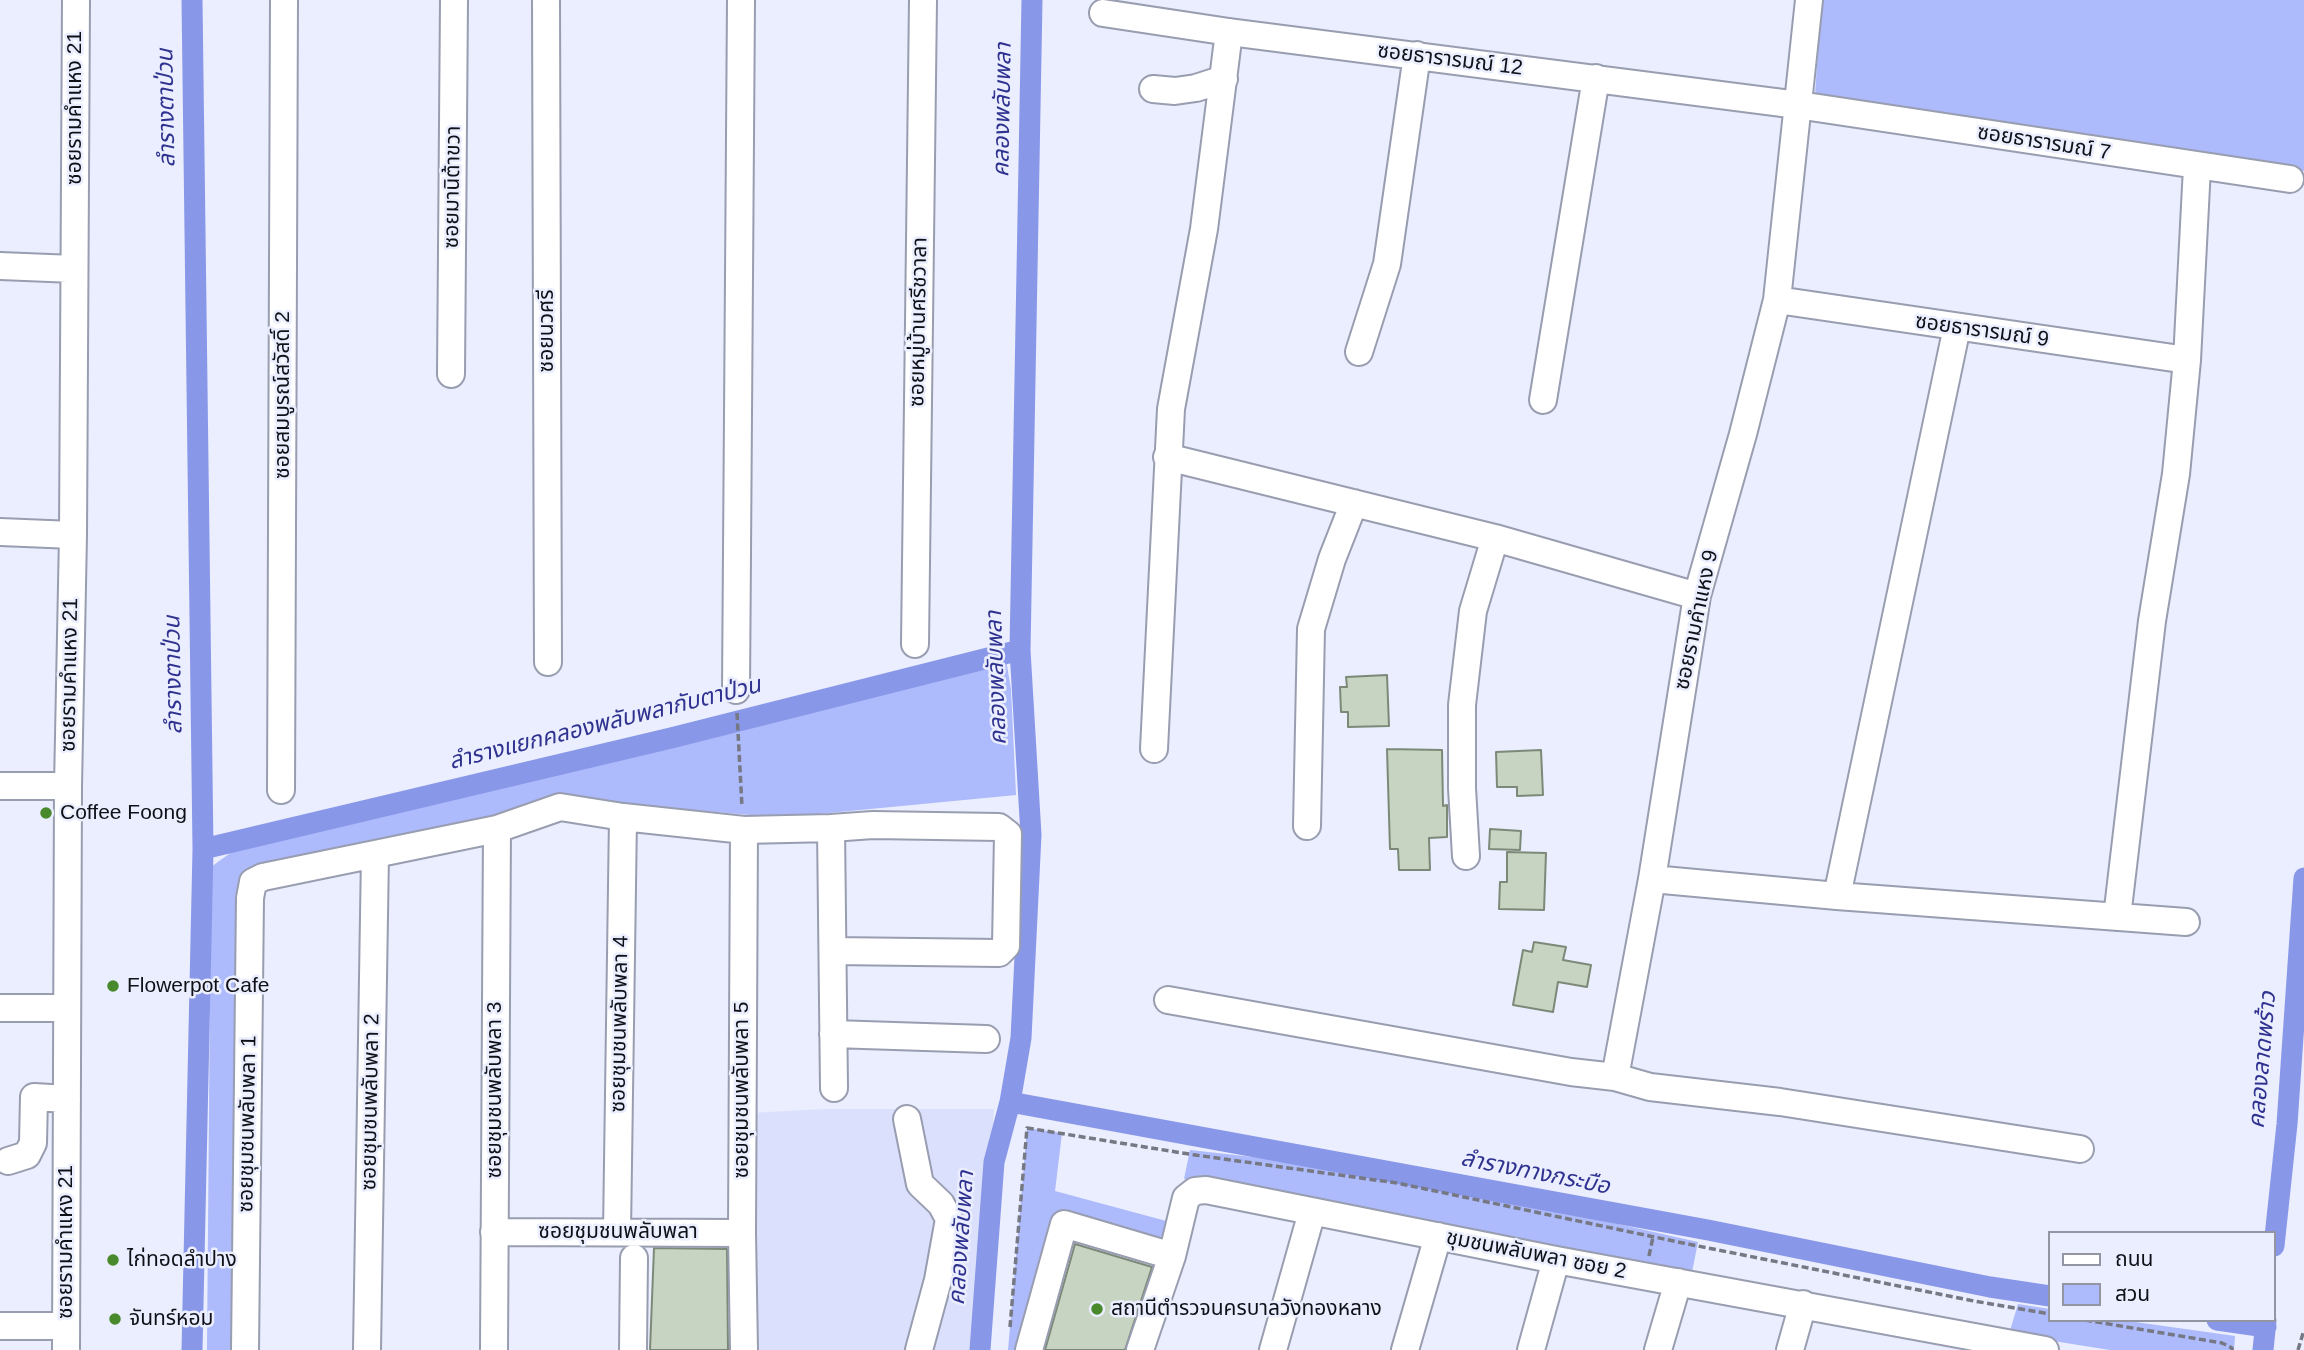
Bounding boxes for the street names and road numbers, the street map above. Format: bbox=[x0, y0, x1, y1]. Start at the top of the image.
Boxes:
street label: ซอยรามคำแหง 21 bbox=[62, 31, 88, 185]
street label: ซอยธารารมณ์ 12 bbox=[1376, 39, 1524, 81]
street label: ซอยธารารมณ์ 7 bbox=[1976, 120, 2112, 166]
street label: ซอยมานิต้าขวา bbox=[439, 125, 467, 249]
street label: ซอยหมู่บ้านศรีชวาลา bbox=[905, 237, 933, 407]
street label: ซอยนวศรี bbox=[534, 290, 560, 372]
street label: ซอยธารารมณ์ 9 bbox=[1914, 309, 2050, 353]
street label: ซอยสมบูรณ์สวัสดิ์ 2 bbox=[270, 311, 296, 479]
street label: ซอยรามคำแหง 9 bbox=[1670, 548, 1724, 692]
street label: ซอยรามคำแหง 21 bbox=[56, 598, 84, 752]
street label: ซอยชุมชนพลับพลา 4 bbox=[606, 935, 634, 1113]
street label: ซอยชุมชนพลับพลา 3 bbox=[482, 1002, 508, 1178]
street label: ซอยชุมชนพลับพลา 5 bbox=[729, 1002, 755, 1178]
street label: ซอยชุมชนพลับพลา 2 bbox=[357, 1013, 385, 1191]
street label: ซอยชุมชนพลับพลา 1 bbox=[234, 1035, 262, 1213]
street label: ซอยรามคำแหง 21 bbox=[53, 1165, 79, 1319]
street label: ซอยชุมชนพลับพลา bbox=[538, 1219, 698, 1245]
street label: ชุมชนพลับพลา ซอย 2 bbox=[1444, 1225, 1628, 1285]

